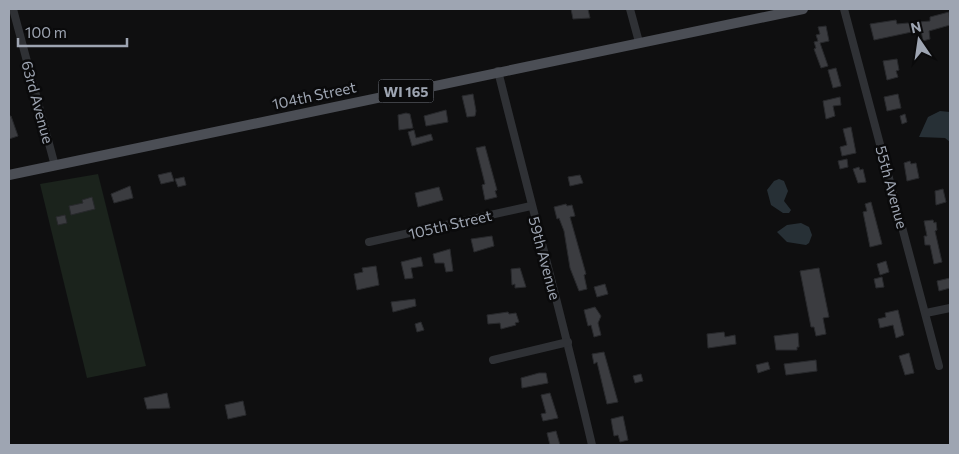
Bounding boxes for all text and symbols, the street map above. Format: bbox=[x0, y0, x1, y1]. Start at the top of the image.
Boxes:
scale bar bbox=[18, 15, 126, 47]
north arrow bbox=[894, 15, 944, 65]
text: N bbox=[909, 17, 923, 36]
text: 100 m bbox=[25, 23, 67, 41]
street label: 63rd Avenue bbox=[18, 59, 58, 145]
street label: 104th Street bbox=[270, 77, 358, 113]
road number: WI 165 bbox=[378, 80, 434, 102]
street label: 55th Avenue bbox=[872, 144, 912, 230]
street label: 105th Street bbox=[407, 206, 493, 242]
street label: 59th Avenue bbox=[525, 214, 565, 302]

